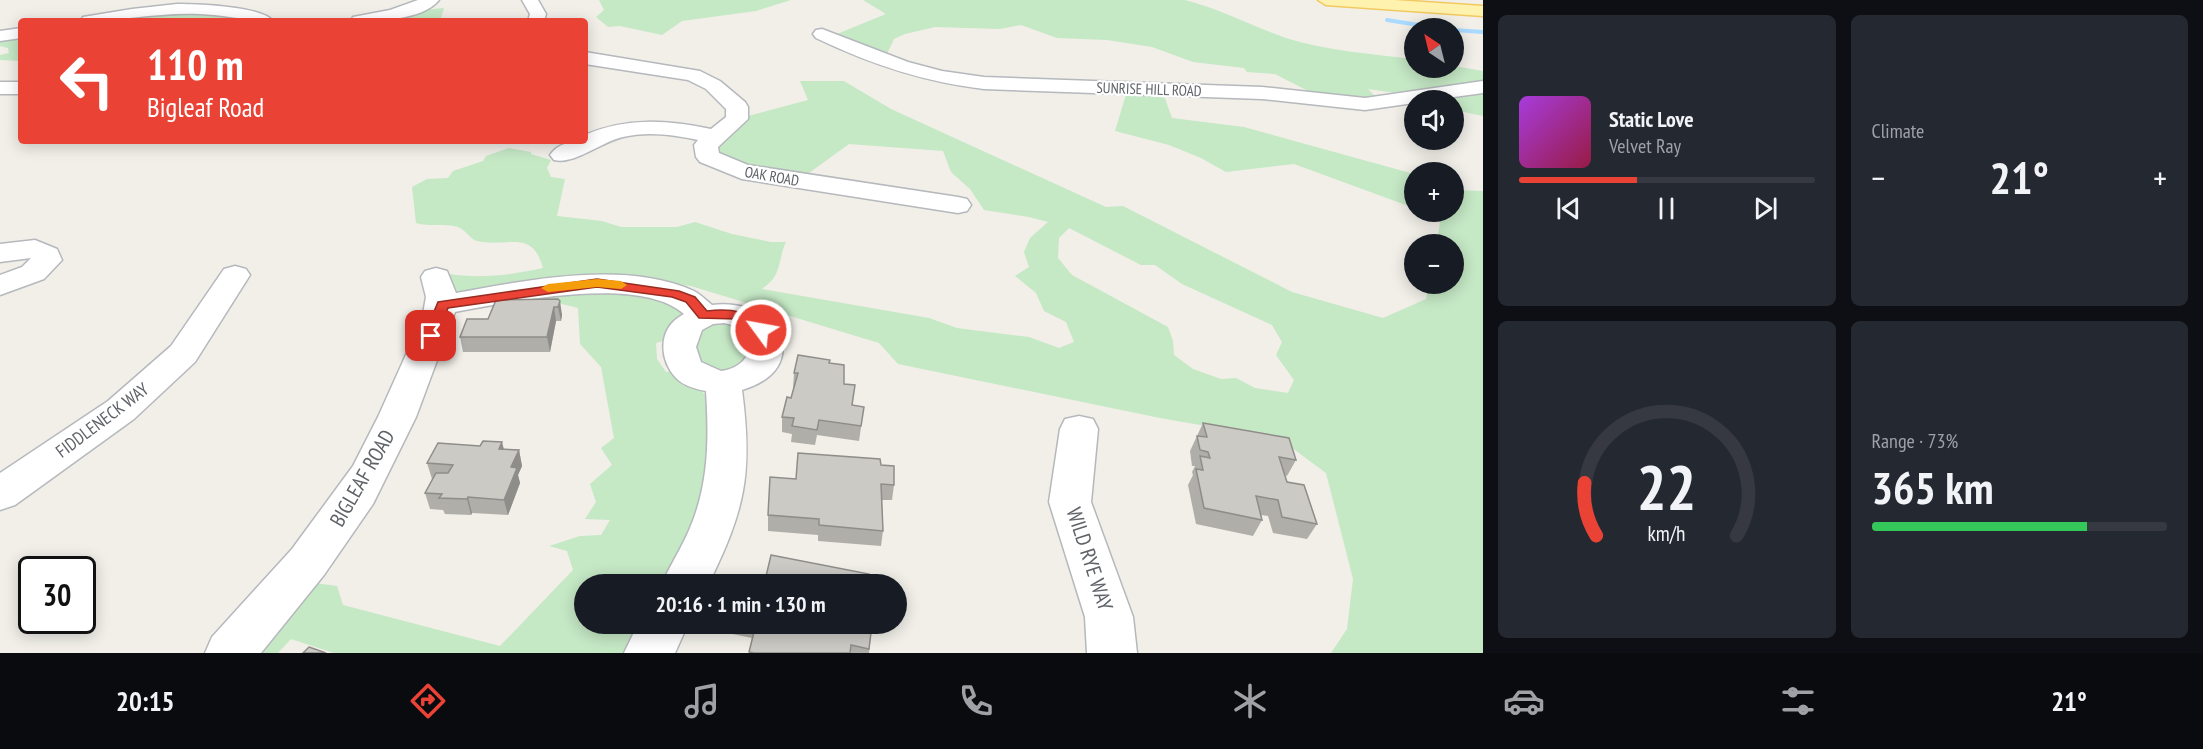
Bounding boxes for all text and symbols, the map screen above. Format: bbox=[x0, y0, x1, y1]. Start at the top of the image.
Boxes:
north arrow bbox=[1404, 18, 1464, 78]
map controls bbox=[1404, 18, 1464, 294]
text: 110 m bbox=[147, 37, 244, 92]
icon: left bbox=[48, 42, 126, 120]
street label: SUNRISE HILL ROAD bbox=[1096, 78, 1202, 100]
text: Bigleaf Road bbox=[147, 90, 264, 124]
button: sound bbox=[1404, 90, 1464, 150]
text: Static Love bbox=[1609, 105, 1694, 133]
text: Climate bbox=[1872, 118, 1924, 144]
text: Velvet Ray bbox=[1609, 133, 1681, 159]
text: 21° bbox=[1990, 148, 2049, 206]
text: − bbox=[1872, 156, 1885, 199]
text: + bbox=[2153, 156, 2167, 199]
street label: OAK ROAD bbox=[743, 162, 801, 190]
button: + bbox=[1404, 162, 1464, 222]
icon: previous bbox=[1552, 192, 1585, 225]
icon: pause bbox=[1650, 192, 1683, 225]
icon: next bbox=[1749, 192, 1782, 225]
button: − bbox=[1404, 234, 1464, 294]
position arrow bbox=[729, 298, 793, 362]
pin bbox=[405, 310, 456, 361]
icon: arrive bbox=[414, 319, 447, 352]
street label: FIDDLENECK WAY bbox=[51, 377, 154, 462]
street label: BIGLEAF ROAD bbox=[323, 425, 401, 531]
text: Range · 73% bbox=[1872, 428, 1958, 454]
text: 22 bbox=[1637, 446, 1697, 527]
text: 365 km bbox=[1872, 458, 1994, 516]
street label: WILD RYE WAY bbox=[1061, 504, 1119, 614]
text: km/h bbox=[1648, 520, 1686, 548]
speed limit sign: 30 bbox=[18, 556, 96, 634]
text: 20:16 · 1 min · 130 m bbox=[655, 590, 826, 618]
icon: directions bbox=[407, 680, 449, 722]
icon: music bbox=[681, 680, 723, 722]
icon: phone bbox=[955, 680, 997, 722]
icon: climate bbox=[1229, 680, 1271, 722]
icon: car bbox=[1503, 680, 1545, 722]
icon: filters bbox=[1777, 680, 1819, 722]
text: 20:15 bbox=[116, 684, 174, 718]
text: 21° bbox=[2051, 684, 2087, 718]

